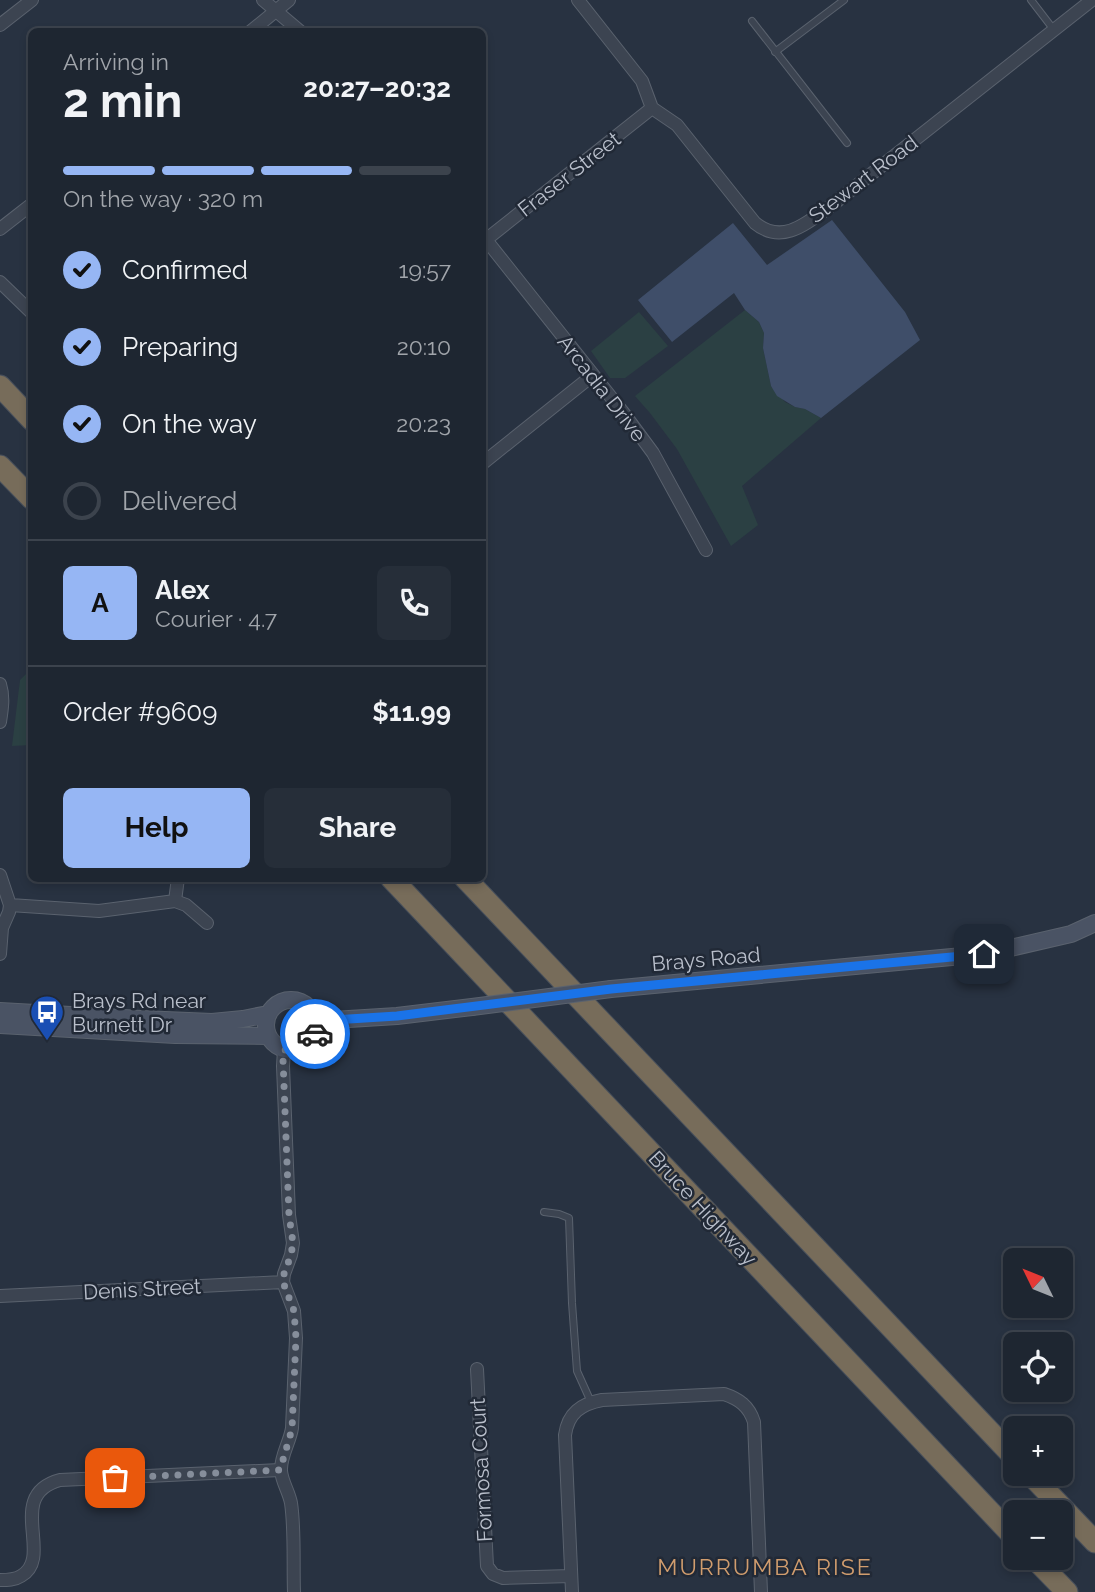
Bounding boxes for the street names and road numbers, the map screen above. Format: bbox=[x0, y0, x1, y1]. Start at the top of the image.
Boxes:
street label: Fraser Street bbox=[513, 126, 625, 222]
street label: Stewart Road bbox=[804, 130, 922, 228]
street label: Arcadia Drive bbox=[553, 330, 651, 446]
street label: Brays Road bbox=[650, 942, 762, 976]
street label: Bruce Highway bbox=[644, 1146, 762, 1270]
street label: Denis Street bbox=[82, 1273, 202, 1305]
street label: Formosa Court bbox=[465, 1397, 497, 1543]

